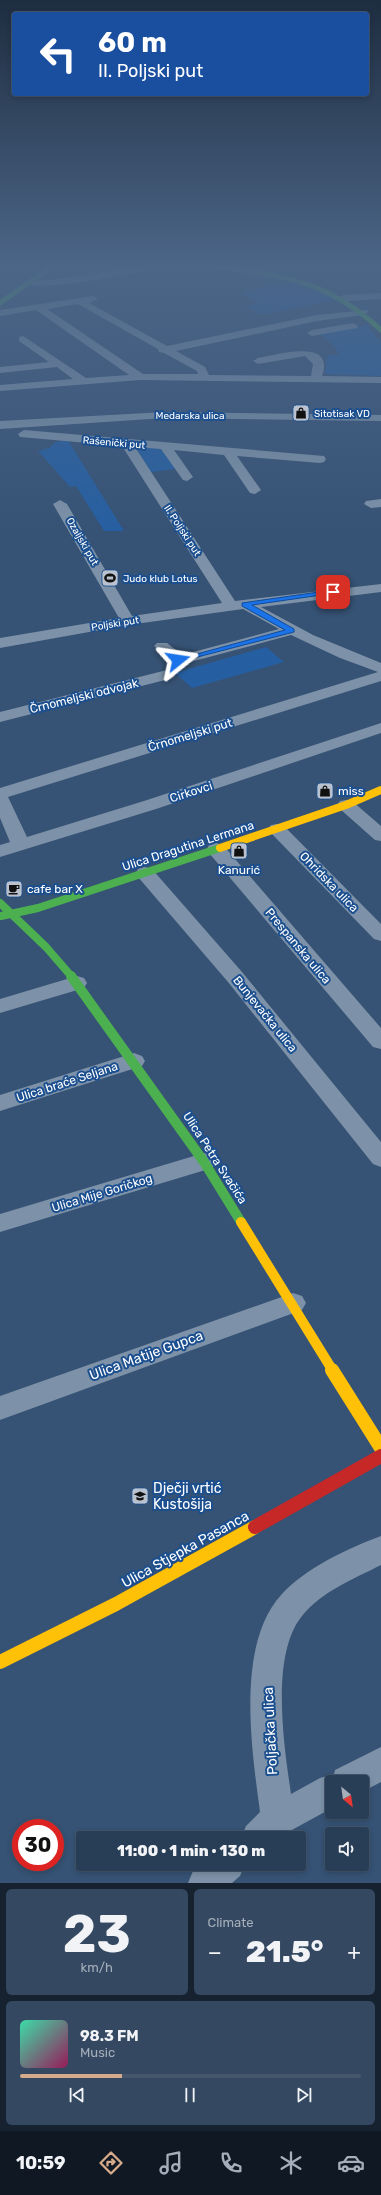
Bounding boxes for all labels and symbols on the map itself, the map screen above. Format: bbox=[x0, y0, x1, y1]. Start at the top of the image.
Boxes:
shop icon: Sitotisak VD bbox=[291, 403, 311, 423]
place label: Sitotisak VD bbox=[314, 408, 370, 420]
street label: Medarska ulica bbox=[156, 410, 224, 422]
street label: Rašenički put bbox=[82, 434, 146, 452]
street label: II. Poljski put bbox=[161, 503, 203, 558]
street label: Ozaljski put bbox=[64, 515, 101, 568]
sports icon: Judo klub Lotus bbox=[100, 568, 120, 588]
place label: Judo klub Lotus bbox=[123, 573, 198, 585]
pin bbox=[316, 575, 350, 609]
street label: Poljski put bbox=[90, 614, 140, 634]
position arrow bbox=[157, 639, 199, 681]
street label: Črnomeljski odvojak bbox=[28, 676, 141, 716]
street label: Črnomeljski put bbox=[146, 715, 234, 754]
street label: Cirkovci bbox=[168, 779, 214, 805]
shop icon: miss bbox=[315, 781, 335, 801]
place label: miss bbox=[338, 784, 364, 798]
street label: Ulica Dragutina Lermana bbox=[120, 818, 256, 874]
shop icon: Kanurić bbox=[229, 841, 249, 861]
street label: Ohridska ulica bbox=[297, 849, 361, 915]
place label: Kanurić bbox=[218, 863, 261, 877]
cafe icon: cafe bar X bbox=[4, 879, 24, 899]
place label: cafe bar X bbox=[27, 882, 83, 896]
street label: Prespanska ulica bbox=[262, 905, 334, 987]
street label: Bunjevačka ulica bbox=[230, 973, 300, 1055]
street label: Ulica braće Seljana bbox=[15, 1059, 119, 1105]
street label: Ulica Petra Svačića bbox=[180, 1109, 250, 1207]
street label: Ulica Mije Goričkog bbox=[50, 1171, 154, 1215]
street label: Ulica Matije Gupca bbox=[87, 1327, 205, 1384]
place label: Dječji vrtić Kustošija bbox=[153, 1480, 222, 1513]
school or university icon: Dječji vrtić Kustošija bbox=[130, 1486, 150, 1506]
street label: Ulica Stjepka Pasanca bbox=[119, 1507, 252, 1592]
street label: Poljačka ulica bbox=[260, 1686, 281, 1775]
north arrow bbox=[325, 1775, 369, 1819]
speed limit sign: 30 bbox=[12, 1819, 64, 1871]

